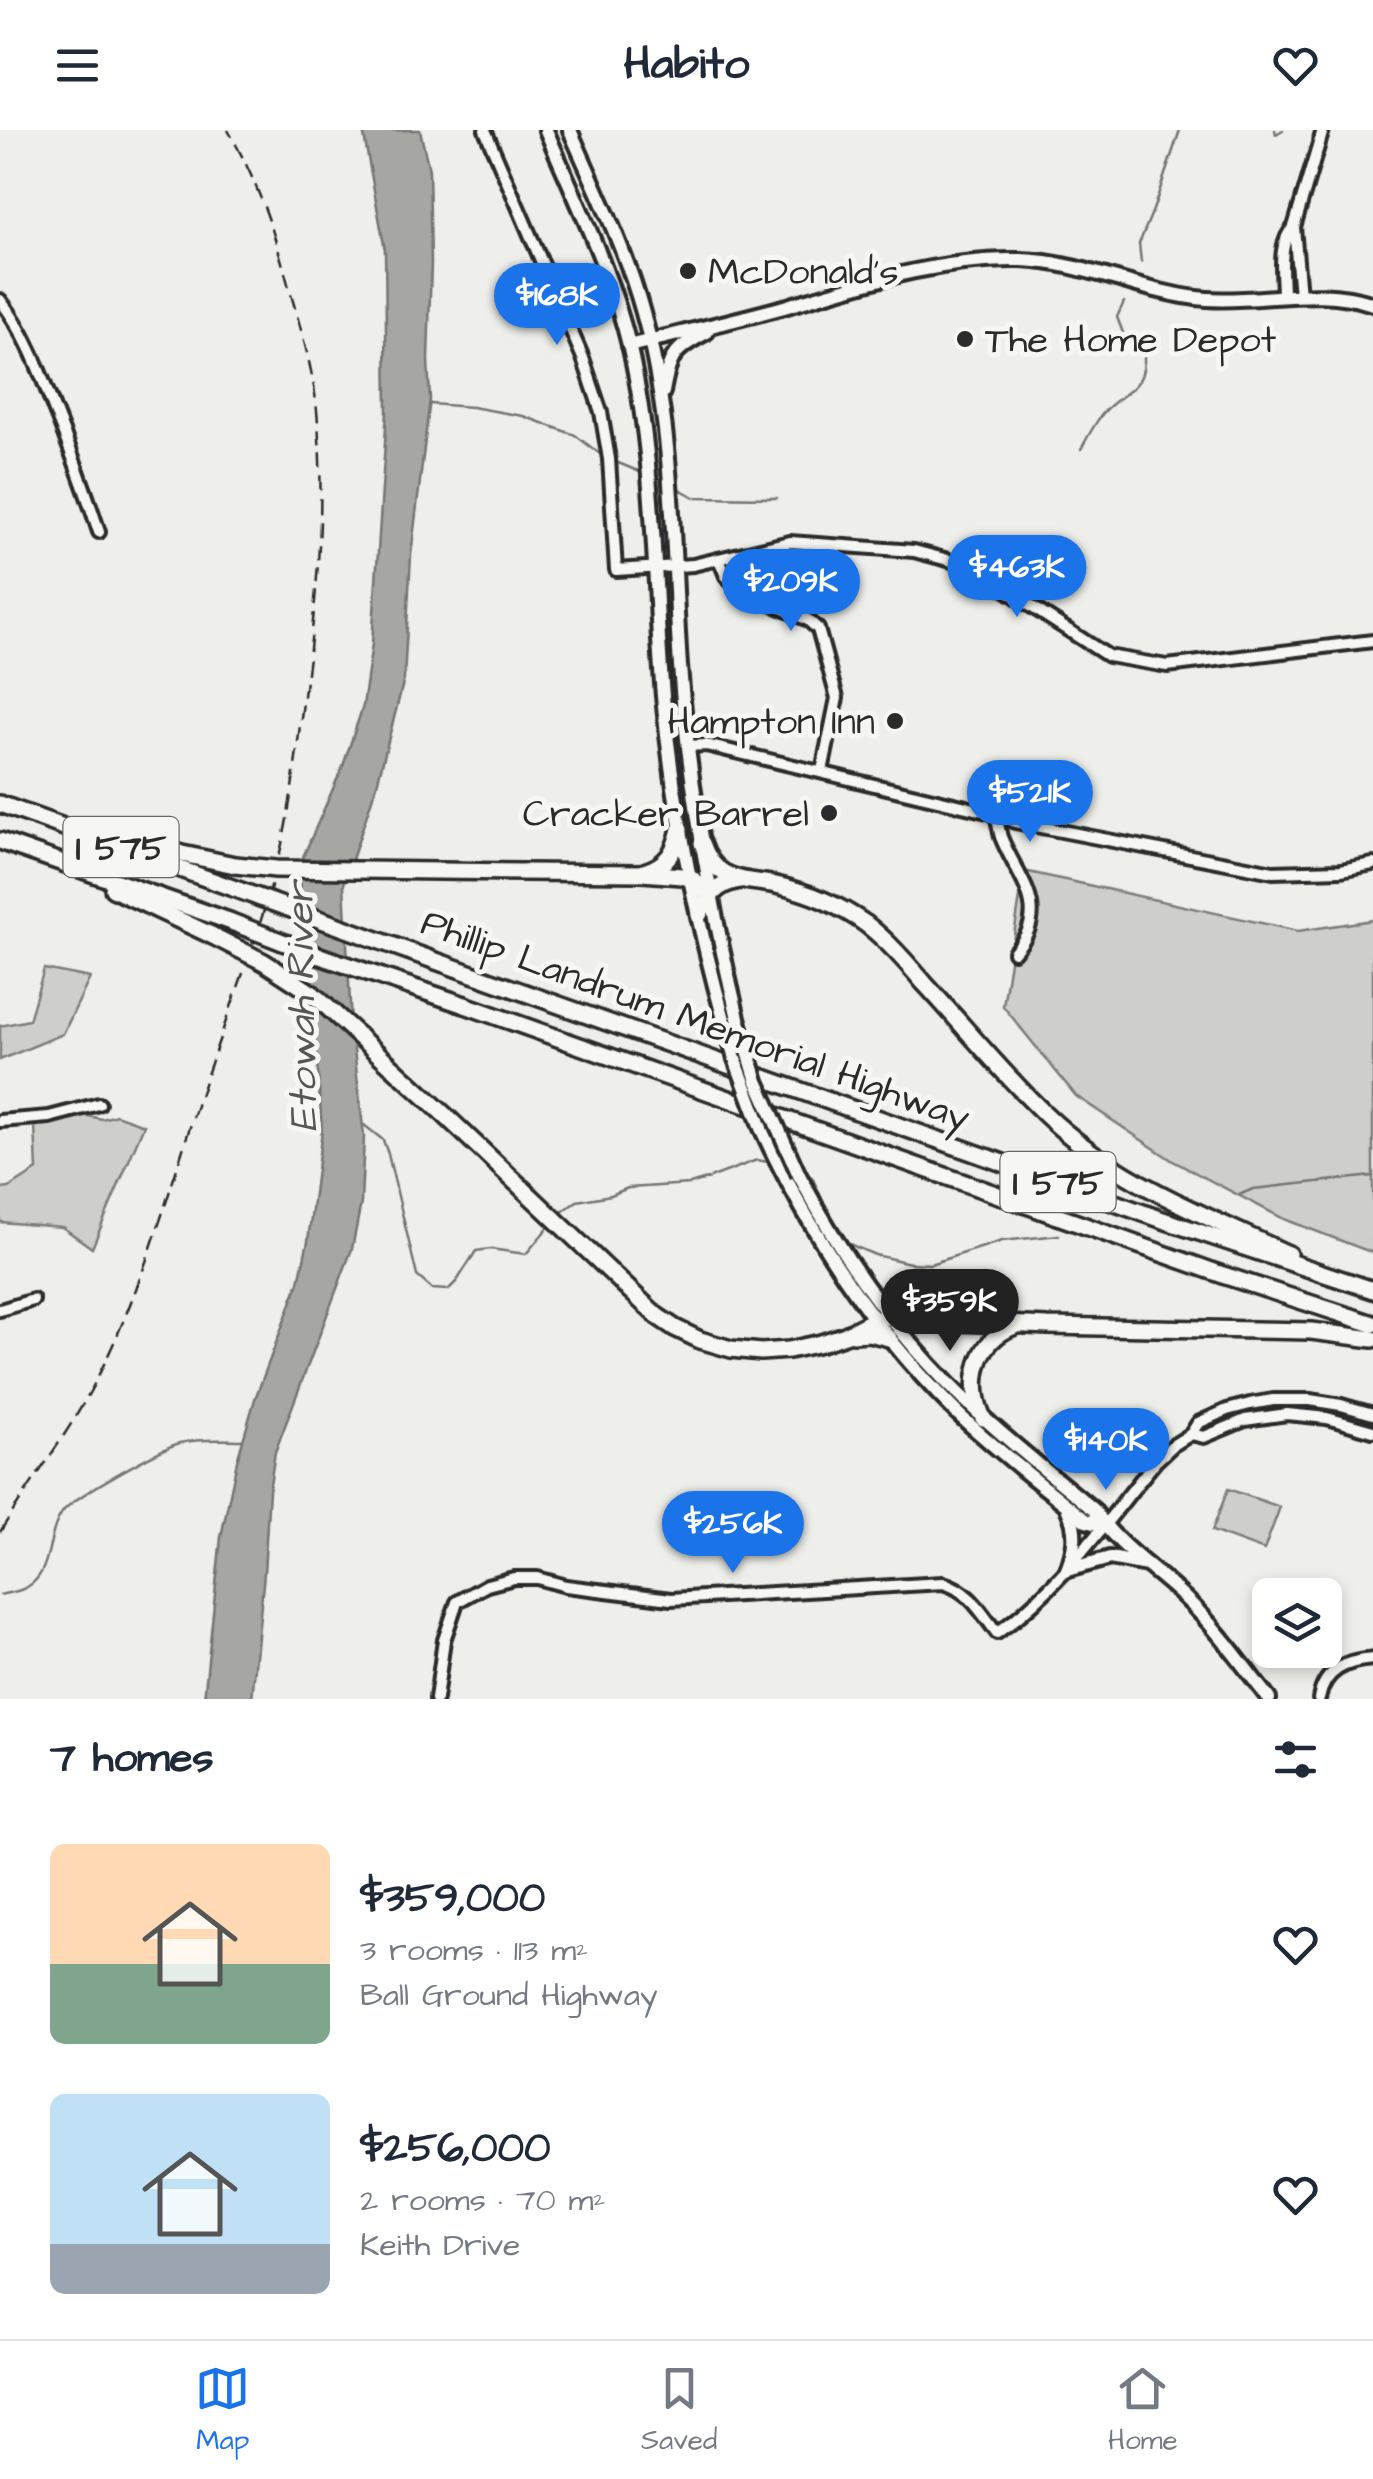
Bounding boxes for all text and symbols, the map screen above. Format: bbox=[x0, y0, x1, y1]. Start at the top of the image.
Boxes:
text: Habito bbox=[624, 34, 749, 96]
icon: menu bbox=[50, 38, 105, 93]
icon: heart bbox=[1268, 38, 1323, 93]
place label: McDonald's bbox=[708, 247, 899, 299]
marker: McDonald's bbox=[677, 260, 699, 282]
pin: $168K bbox=[487, 263, 627, 348]
text: $168K bbox=[516, 273, 598, 318]
place label: The Home Depot bbox=[985, 315, 1276, 367]
marker: The Home Depot bbox=[954, 328, 976, 350]
pin: $463K bbox=[947, 535, 1087, 620]
text: $463K bbox=[969, 545, 1065, 590]
pin: $209K bbox=[721, 549, 861, 634]
text: $209K bbox=[744, 559, 838, 604]
place label: Hampton Inn bbox=[667, 697, 875, 749]
marker: Hampton Inn bbox=[884, 710, 906, 732]
pin: $521K bbox=[960, 760, 1100, 845]
text: $521K bbox=[989, 770, 1071, 815]
place label: Cracker Barrel bbox=[523, 789, 809, 841]
marker: Cracker Barrel bbox=[818, 802, 840, 824]
road number: I 575 bbox=[64, 817, 178, 877]
water label: Etowah River bbox=[273, 878, 332, 1132]
street label: Phillip Landrum Memorial Highway bbox=[413, 897, 977, 1146]
road number: I 575 bbox=[1000, 1152, 1116, 1212]
pin: $359K bbox=[880, 1269, 1020, 1354]
text: $359K bbox=[903, 1279, 997, 1324]
pin: $140K bbox=[1036, 1408, 1176, 1493]
text: $140K bbox=[1064, 1418, 1148, 1463]
pin: $256K bbox=[663, 1491, 803, 1576]
text: $256K bbox=[684, 1501, 782, 1546]
map controls bbox=[1252, 1578, 1342, 1668]
button: layers bbox=[1252, 1578, 1342, 1668]
text: 7 homes bbox=[50, 1730, 214, 1788]
icon: filters bbox=[1268, 1732, 1323, 1787]
text: $359,000 bbox=[360, 1870, 545, 1928]
icon: home bbox=[130, 1884, 250, 2004]
icon: heart bbox=[1268, 1917, 1323, 1972]
text: 3 rooms · 113 m² bbox=[360, 1928, 588, 1973]
text: Ball Ground Highway bbox=[360, 1973, 657, 2018]
text: $256,000 bbox=[360, 2120, 550, 2178]
icon: home bbox=[130, 2134, 250, 2254]
icon: heart bbox=[1268, 2167, 1323, 2222]
text: 2 rooms · 70 m² bbox=[360, 2178, 605, 2223]
text: Keith Drive bbox=[360, 2223, 520, 2268]
tab: Map bbox=[195, 2361, 250, 2460]
tab: Saved bbox=[641, 2361, 717, 2460]
tab: Home bbox=[1108, 2361, 1178, 2460]

